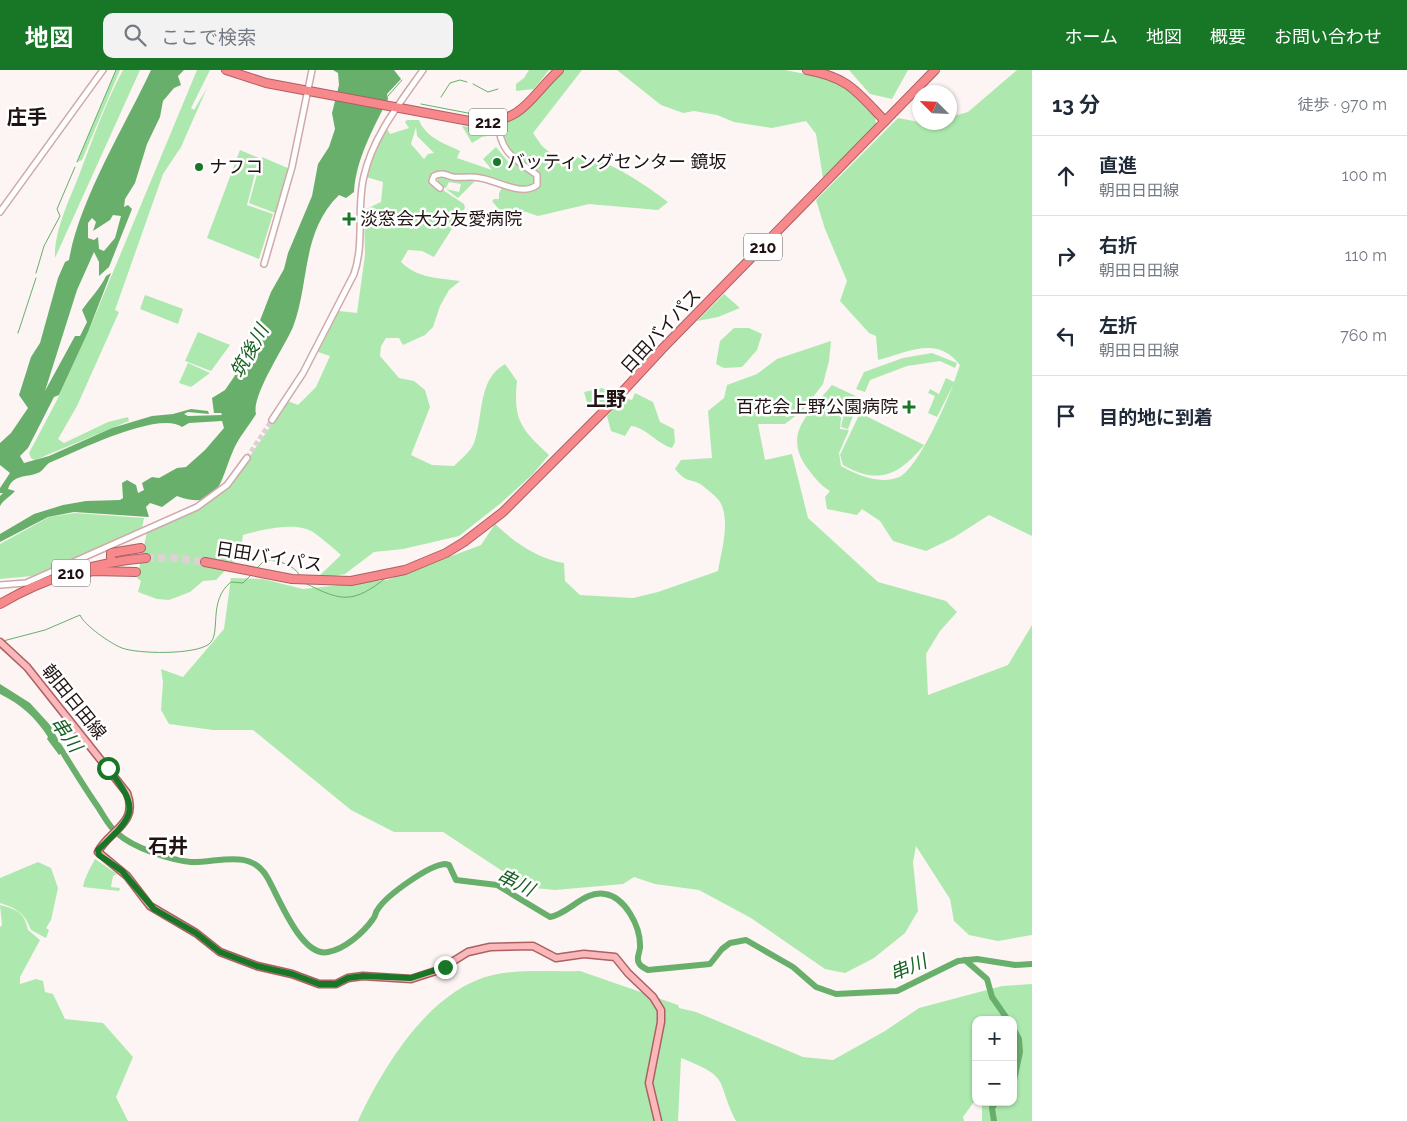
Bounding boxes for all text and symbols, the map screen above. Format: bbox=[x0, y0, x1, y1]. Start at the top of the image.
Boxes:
search box bbox=[103, 13, 453, 58]
icon: search bbox=[121, 21, 149, 49]
text: 地図 bbox=[25, 23, 73, 52]
text: ここで検索 bbox=[161, 26, 256, 48]
text: ホーム bbox=[1065, 26, 1118, 47]
text: 地図 bbox=[1146, 26, 1182, 47]
text: 概要 bbox=[1210, 26, 1246, 47]
text: お問い合わせ bbox=[1274, 26, 1382, 47]
north arrow bbox=[912, 85, 957, 130]
text: 13 分 bbox=[1052, 92, 1100, 117]
text: 徒歩 · 970 m bbox=[1297, 95, 1387, 114]
district label: 庄手 bbox=[7, 105, 47, 129]
road number: 212 bbox=[469, 108, 507, 136]
place label: バッティングセンター 鏡坂 bbox=[507, 151, 727, 172]
text: 直進 bbox=[1099, 154, 1137, 176]
place label: ナフコ bbox=[209, 156, 263, 177]
marker: バッティングセンター 鏡坂 bbox=[491, 156, 503, 168]
marker: ナフコ bbox=[193, 161, 205, 173]
icon: ahead bbox=[1052, 162, 1080, 190]
text: 100 m bbox=[1342, 166, 1387, 185]
text: 朝田日田線 bbox=[1099, 181, 1179, 200]
place label: 淡窓会大分友愛病院 bbox=[360, 208, 522, 229]
marker: 淡窓会大分友愛病院 bbox=[342, 212, 356, 226]
road number: 210 bbox=[744, 233, 782, 260]
text: 右折 bbox=[1099, 234, 1137, 256]
icon: right bbox=[1052, 242, 1080, 270]
text: 110 m bbox=[1345, 246, 1387, 265]
text: 朝田日田線 bbox=[1099, 261, 1179, 280]
street label: 日田バイパス bbox=[616, 284, 705, 377]
text: 左折 bbox=[1099, 314, 1137, 336]
water label: 筑後川 bbox=[226, 319, 273, 381]
icon: left bbox=[1052, 322, 1080, 350]
text: 760 m bbox=[1340, 326, 1387, 345]
text: 朝田日田線 bbox=[1099, 341, 1179, 360]
district label: 上野 bbox=[586, 387, 626, 411]
place label: 百花会上野公園病院 bbox=[736, 396, 898, 417]
marker: 百花会上野公園病院 bbox=[902, 400, 916, 414]
icon: arrive bbox=[1052, 402, 1080, 430]
text: 目的地に到着 bbox=[1099, 406, 1213, 428]
street label: 日田バイパス bbox=[214, 538, 324, 575]
road number: 210 bbox=[52, 559, 90, 586]
street label: 朝田日田線 bbox=[38, 660, 111, 743]
water label: 串川 bbox=[47, 712, 88, 758]
route start bbox=[97, 757, 120, 780]
district label: 石井 bbox=[148, 834, 188, 858]
water label: 串川 bbox=[494, 864, 540, 901]
water label: 串川 bbox=[886, 949, 932, 984]
route end bbox=[434, 956, 457, 979]
map controls bbox=[972, 1016, 1017, 1106]
button: + bbox=[972, 1016, 1017, 1061]
button: − bbox=[972, 1061, 1017, 1106]

